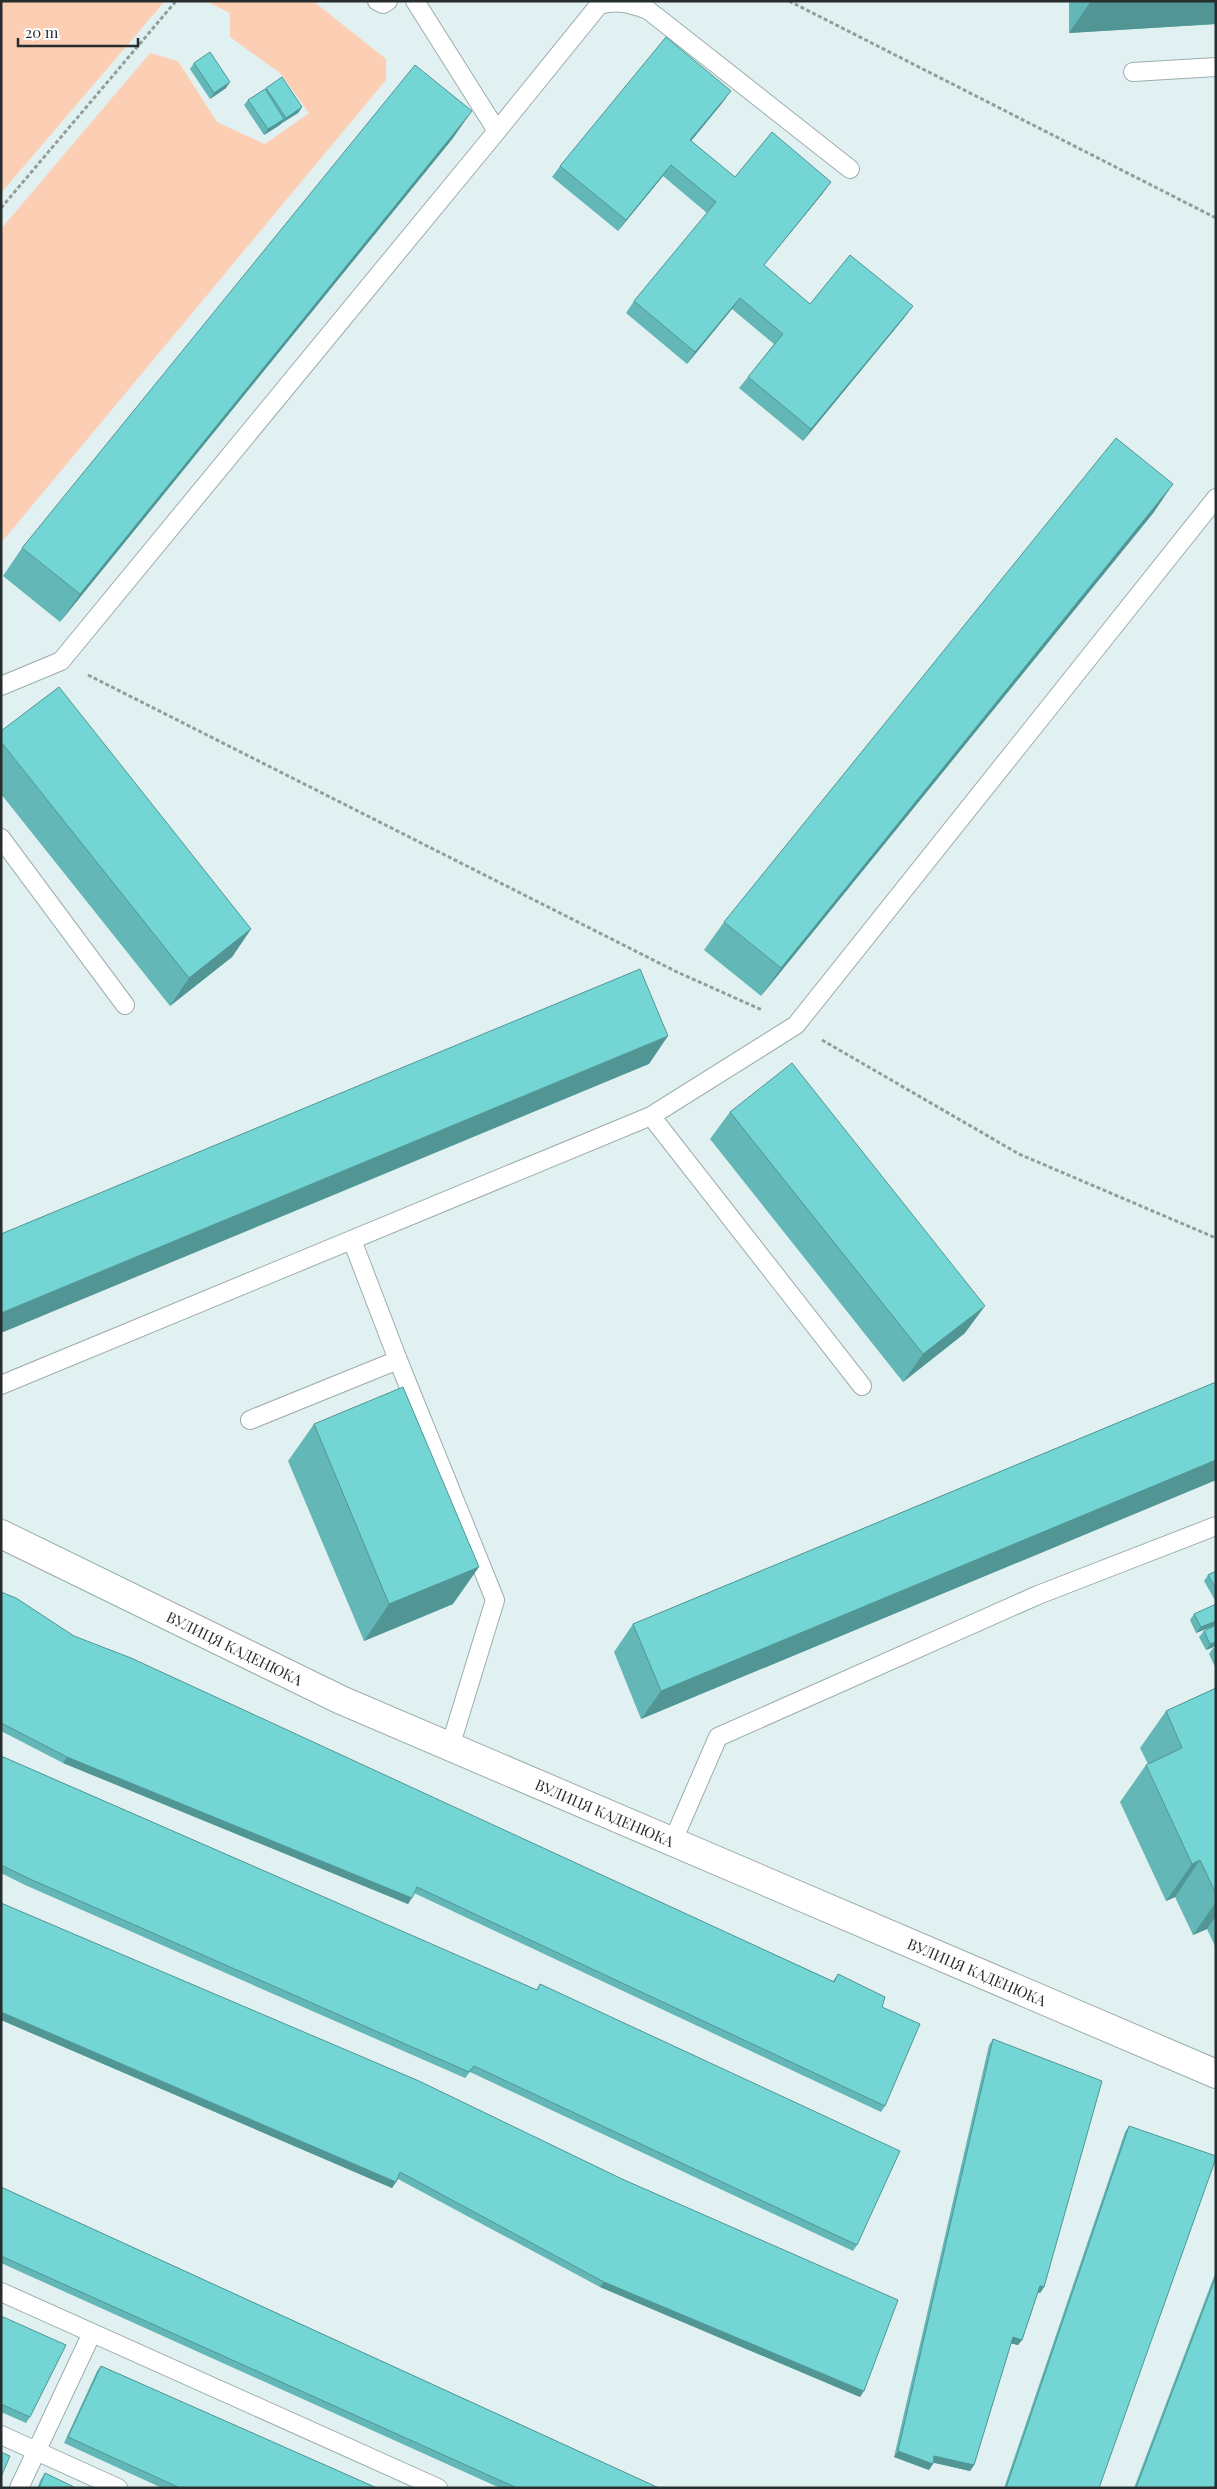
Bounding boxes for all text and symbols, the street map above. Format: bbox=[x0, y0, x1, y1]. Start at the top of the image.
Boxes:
scale bar bbox=[18, 15, 138, 47]
text: 20 m bbox=[25, 22, 59, 42]
street label: ВУЛИЦЯ КАДЕНЮКА bbox=[163, 1606, 306, 1690]
street label: ВУЛИЦЯ КАДЕНЮКА bbox=[532, 1774, 678, 1851]
street label: ВУЛИЦЯ КАДЕНЮКА bbox=[905, 1933, 1050, 2011]

